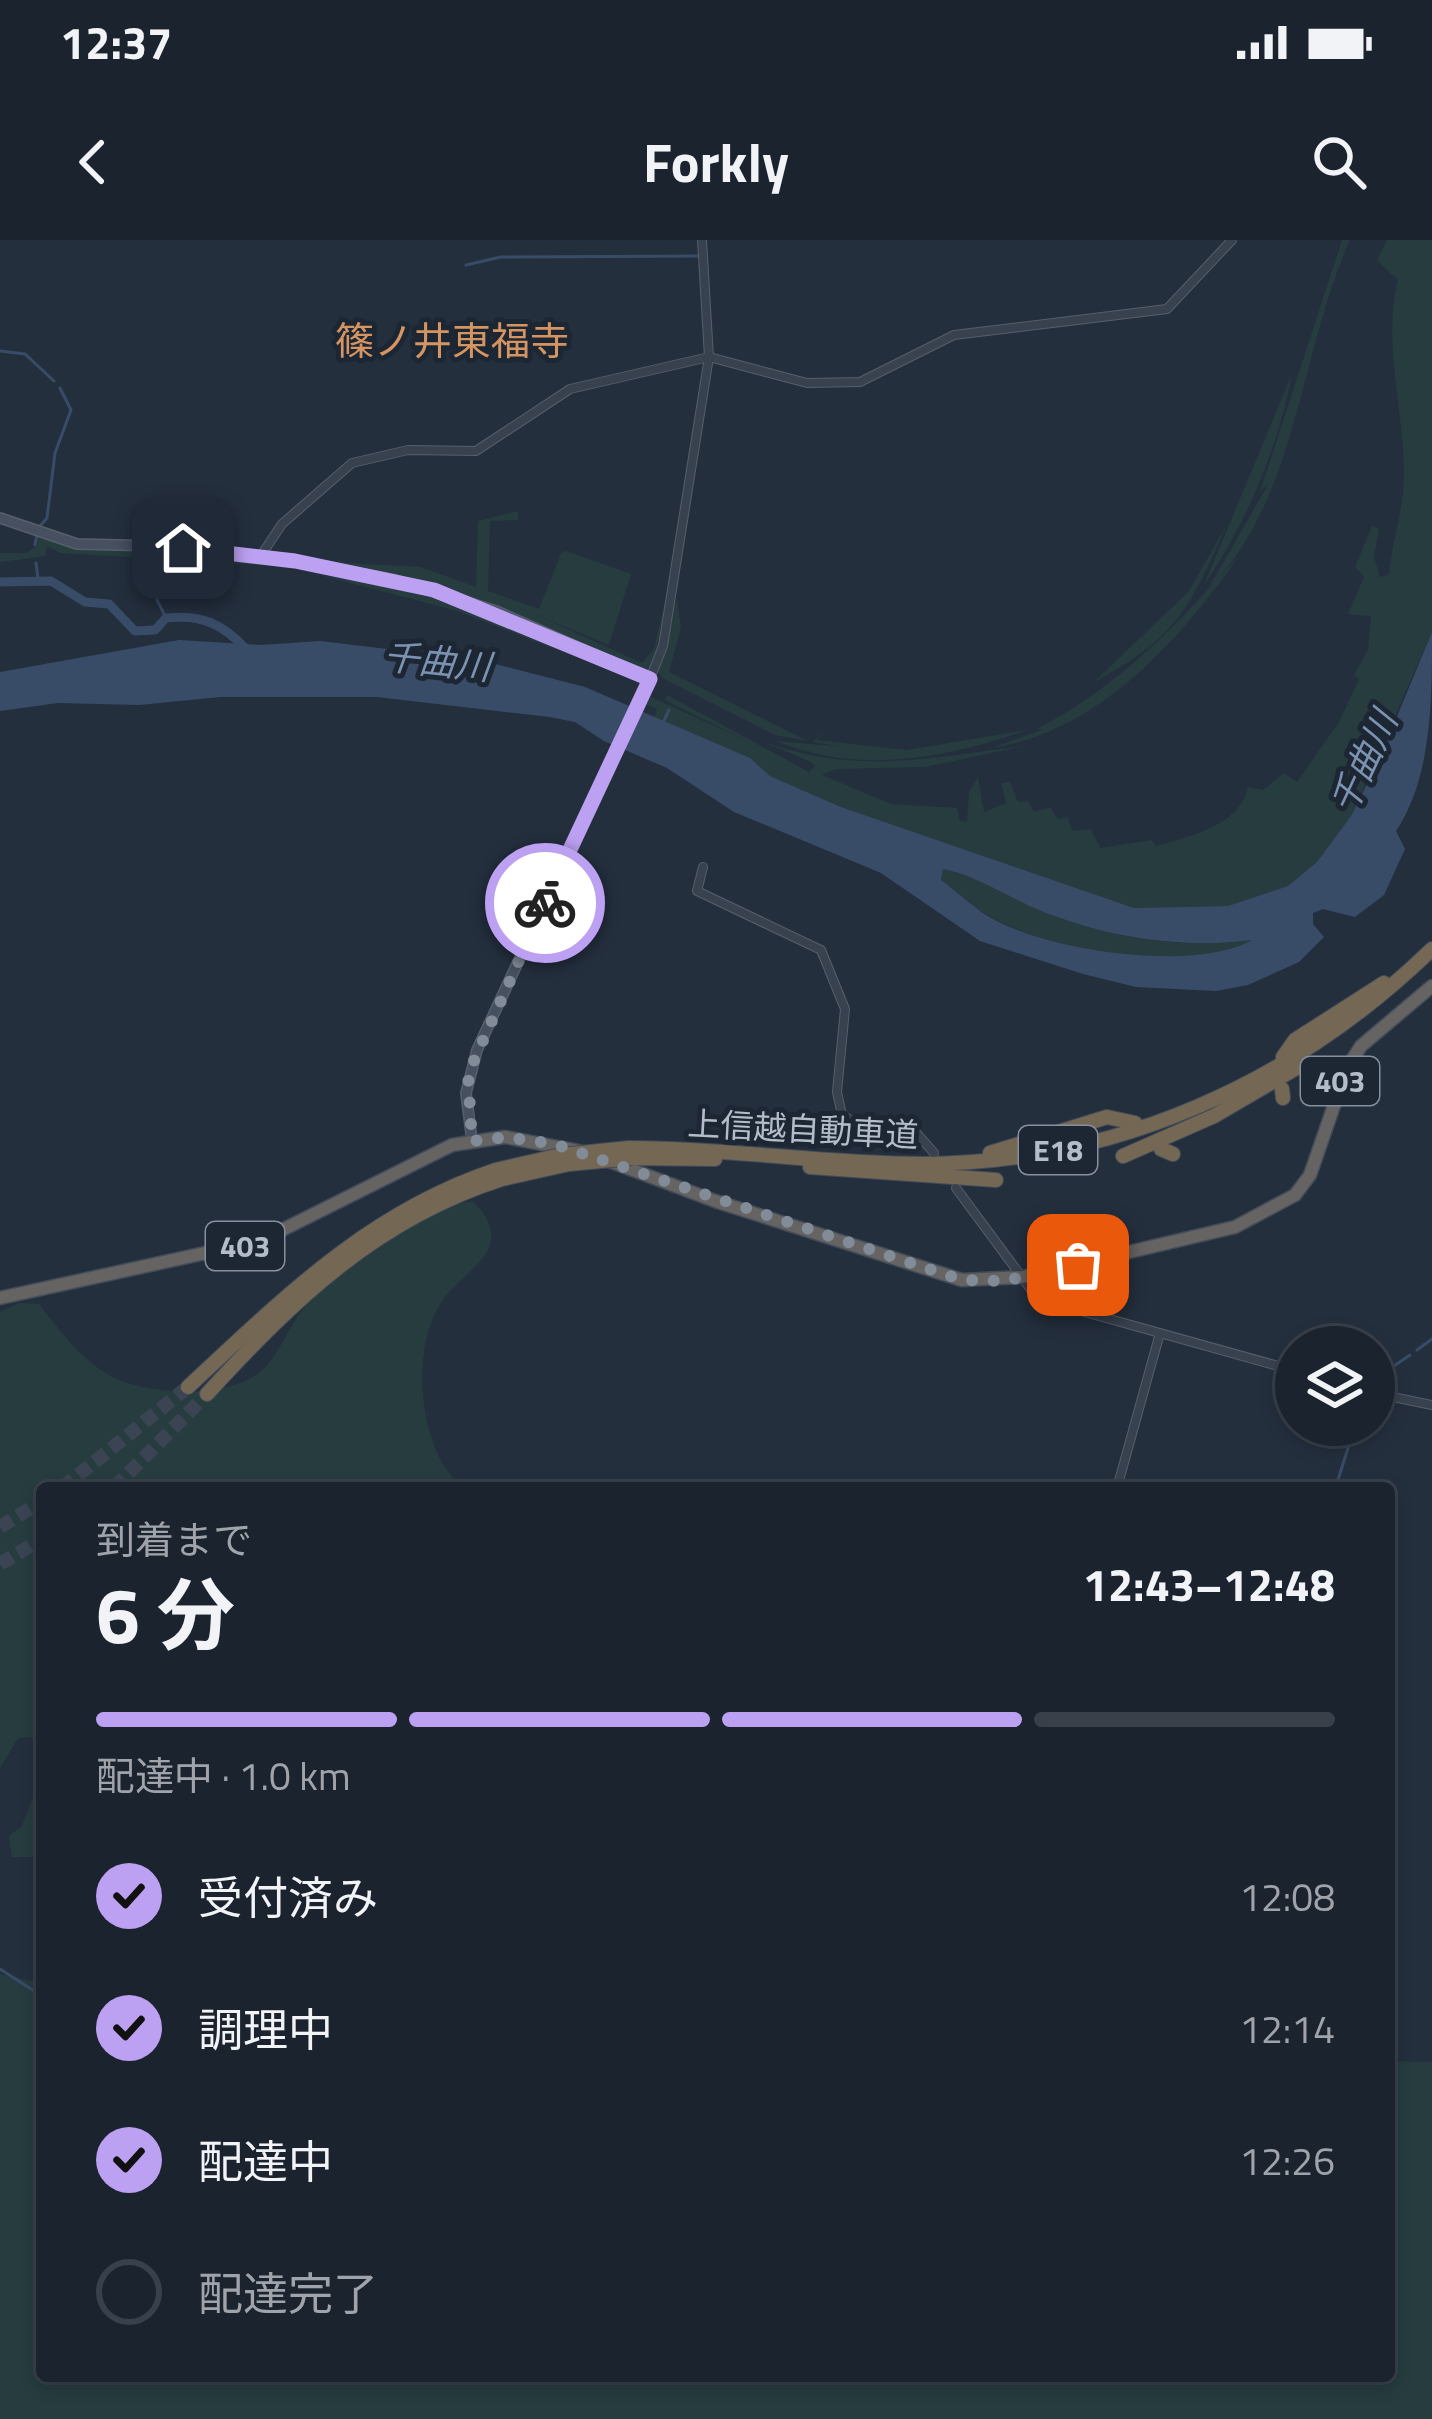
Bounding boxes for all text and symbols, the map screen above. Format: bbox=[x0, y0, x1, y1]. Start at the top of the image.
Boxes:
text: 12:37 bbox=[60, 8, 172, 76]
text: Forkly bbox=[643, 121, 789, 203]
icon: back bbox=[60, 129, 126, 195]
icon: search bbox=[1306, 129, 1372, 195]
district label: 篠ノ井東福寺 bbox=[335, 311, 569, 370]
pin bbox=[132, 497, 234, 599]
icon: home bbox=[150, 515, 216, 581]
water label: 千曲川 bbox=[380, 628, 498, 694]
water label: 千曲川 bbox=[1315, 698, 1412, 823]
courier bbox=[485, 843, 605, 963]
icon: bike bbox=[512, 870, 578, 936]
road number: 403 bbox=[1301, 1057, 1379, 1105]
street label: 上信越自動車道 bbox=[686, 1098, 920, 1160]
road number: E18 bbox=[1019, 1126, 1097, 1174]
pin bbox=[1027, 1214, 1129, 1316]
road number: 403 bbox=[206, 1222, 284, 1270]
icon: bag bbox=[1045, 1232, 1111, 1298]
map controls bbox=[1275, 1326, 1395, 1446]
button: layers bbox=[1275, 1326, 1395, 1446]
text: 到着まで bbox=[96, 1510, 252, 1569]
text: 12:43–12:48 bbox=[1083, 1550, 1335, 1618]
text: 6 分 bbox=[96, 1555, 235, 1673]
text: 配達中 · 1.0 km bbox=[96, 1746, 351, 1805]
icon: check bbox=[96, 1863, 162, 1929]
text: 受付済み bbox=[198, 1863, 378, 1931]
text: 12:08 bbox=[1239, 1867, 1335, 1926]
icon: check bbox=[96, 1995, 162, 2061]
text: 調理中 bbox=[198, 1995, 333, 2063]
text: 12:14 bbox=[1239, 1999, 1335, 2058]
icon: check bbox=[96, 2127, 162, 2193]
text: 配達中 bbox=[198, 2127, 333, 2195]
text: 12:26 bbox=[1239, 2131, 1335, 2190]
text: 配達完了 bbox=[198, 2259, 378, 2327]

